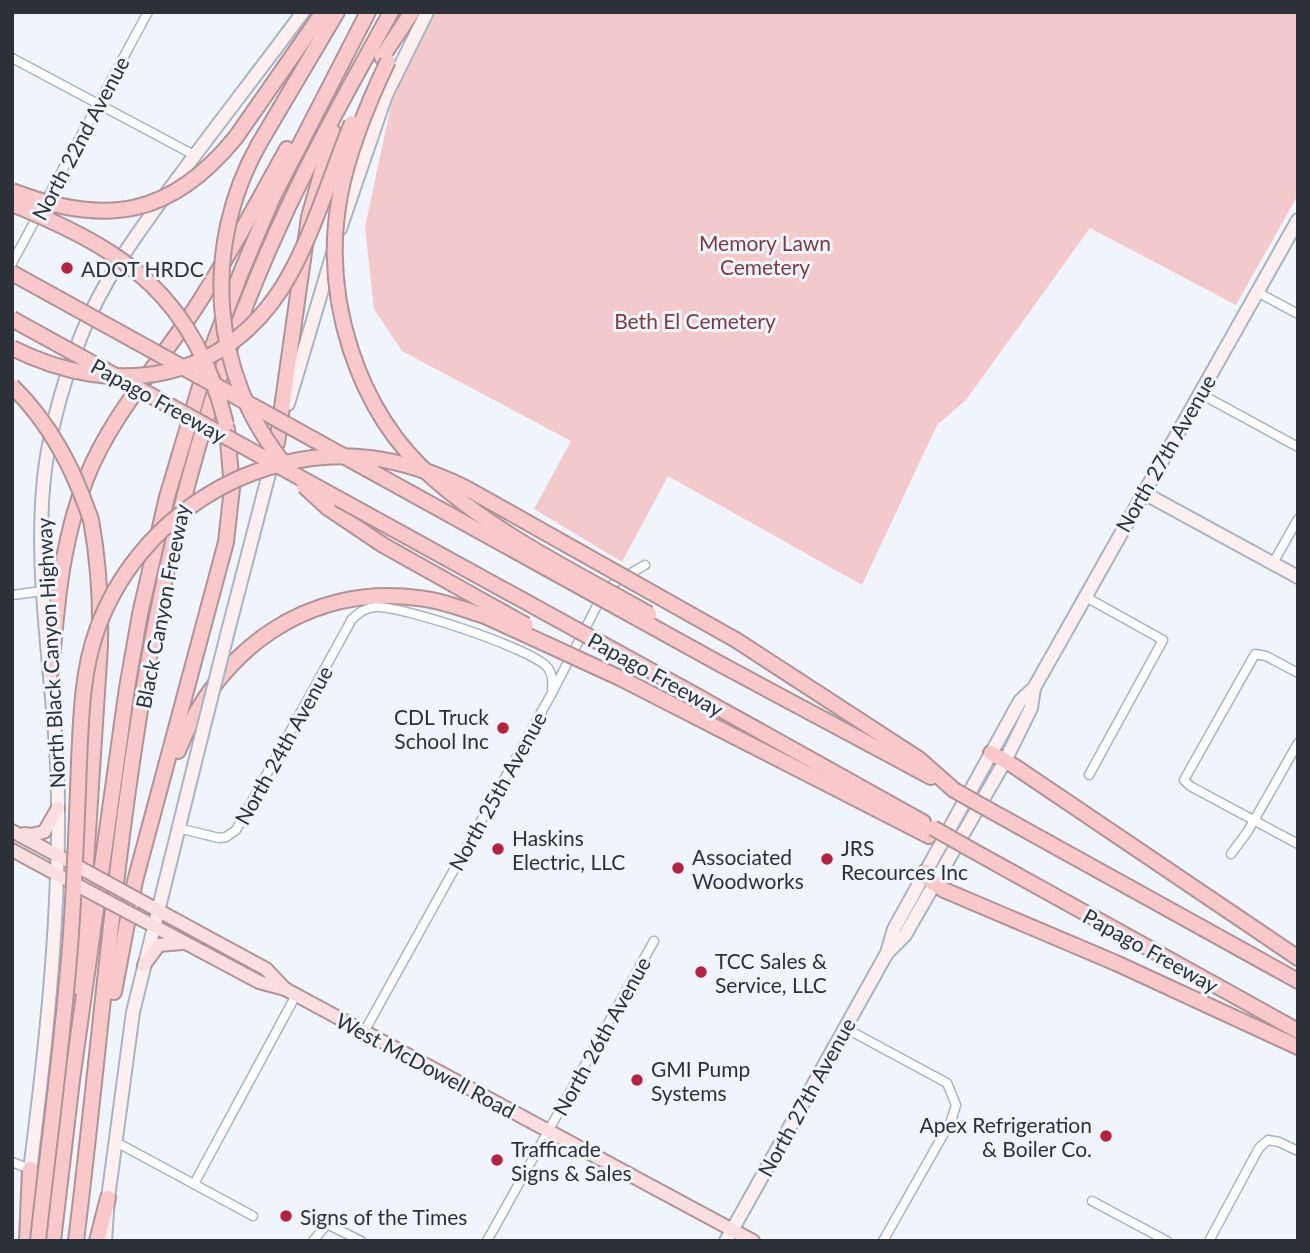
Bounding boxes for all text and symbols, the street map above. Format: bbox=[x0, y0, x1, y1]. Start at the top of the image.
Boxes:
street label: North 22nd Avenue bbox=[26, 52, 134, 224]
park label: Memory Lawn Cemetery bbox=[699, 230, 831, 279]
place label: ADOT HRDC bbox=[81, 256, 204, 281]
marker: ADOT HRDC bbox=[59, 260, 75, 276]
park label: Beth El Cemetery bbox=[614, 308, 776, 333]
street label: Papago Freeway bbox=[87, 353, 231, 448]
street label: North 27th Avenue bbox=[1110, 370, 1220, 536]
street label: Black Canyon Freeway bbox=[130, 501, 194, 710]
street label: North Black Canyon Highway bbox=[30, 517, 70, 789]
street label: Papago Freeway bbox=[584, 627, 728, 722]
street label: North 24th Avenue bbox=[229, 661, 337, 829]
place label: CDL Truck School Inc bbox=[394, 704, 489, 753]
street label: North 25th Avenue bbox=[443, 707, 551, 875]
marker: CDL Truck School Inc bbox=[495, 720, 511, 736]
place label: Haskins Electric, LLC bbox=[512, 825, 625, 874]
place label: JRS Recources Inc bbox=[841, 835, 968, 884]
marker: Haskins Electric, LLC bbox=[490, 841, 506, 857]
place label: Associated Woodworks bbox=[692, 844, 804, 893]
marker: JRS Recources Inc bbox=[819, 851, 835, 867]
marker: Associated Woodworks bbox=[670, 860, 686, 876]
street label: Papago Freeway bbox=[1079, 903, 1223, 998]
place label: TCC Sales & Service, LLC bbox=[715, 948, 827, 997]
street label: North 26th Avenue bbox=[547, 952, 655, 1120]
marker: TCC Sales & Service, LLC bbox=[693, 964, 709, 980]
street label: West McDowell Road bbox=[332, 1007, 520, 1123]
street label: North 27th Avenue bbox=[752, 1013, 860, 1181]
place label: GMI Pump Systems bbox=[651, 1056, 750, 1105]
marker: GMI Pump Systems bbox=[629, 1072, 645, 1088]
place label: Apex Refrigeration & Boiler Co. bbox=[920, 1112, 1092, 1161]
marker: Apex Refrigeration & Boiler Co. bbox=[1098, 1128, 1114, 1144]
place label: Trafficade Signs & Sales bbox=[511, 1136, 632, 1185]
marker: Trafficade Signs & Sales bbox=[489, 1152, 505, 1168]
place label: Signs of the Times bbox=[300, 1204, 467, 1229]
marker: Signs of the Times bbox=[278, 1208, 294, 1224]

